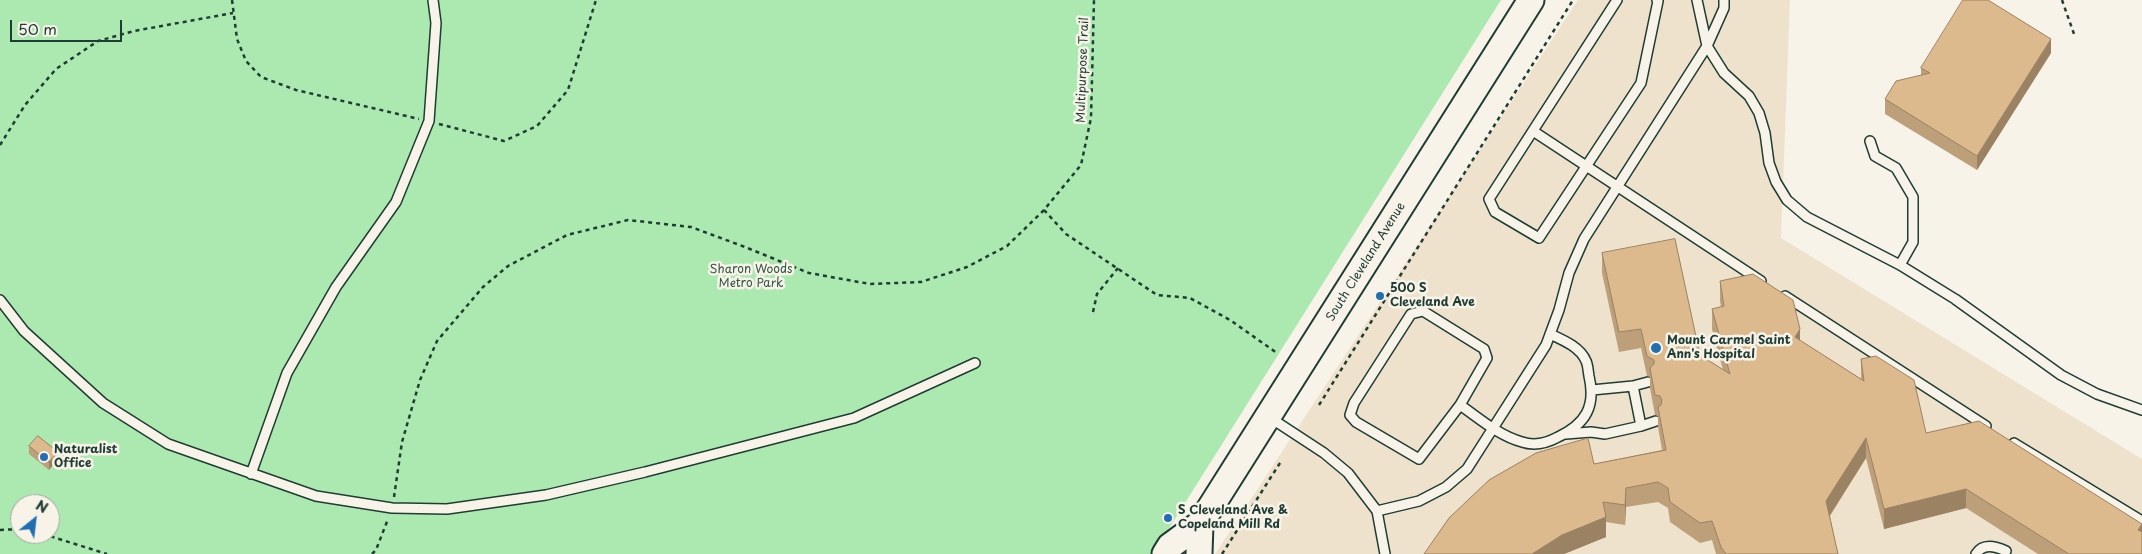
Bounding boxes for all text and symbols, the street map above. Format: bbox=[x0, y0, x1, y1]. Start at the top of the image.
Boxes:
scale bar bbox=[12, 10, 125, 42]
text: 50 m bbox=[18, 17, 57, 40]
street label: Multipurpose Trail bbox=[1074, 17, 1092, 123]
street label: South Cleveland Avenue bbox=[1324, 200, 1408, 324]
park label: Sharon Woods Metro Park bbox=[710, 263, 792, 291]
place label: 500 S Cleveland Ave bbox=[1390, 282, 1475, 310]
marker: 500 S Cleveland Ave bbox=[1374, 290, 1386, 302]
place label: Mount Carmel Saint Ann's Hospital bbox=[1667, 334, 1790, 362]
marker: Mount Carmel Saint Ann's Hospital bbox=[1649, 341, 1663, 355]
place label: Naturalist Office bbox=[54, 443, 117, 471]
marker: Naturalist Office bbox=[38, 451, 50, 463]
north arrow bbox=[10, 494, 60, 544]
text: N bbox=[32, 494, 52, 518]
place label: S Cleveland Ave & Copeland Mill Rd bbox=[1178, 504, 1288, 532]
marker: S Cleveland Ave & Copeland Mill Rd bbox=[1162, 512, 1174, 524]

